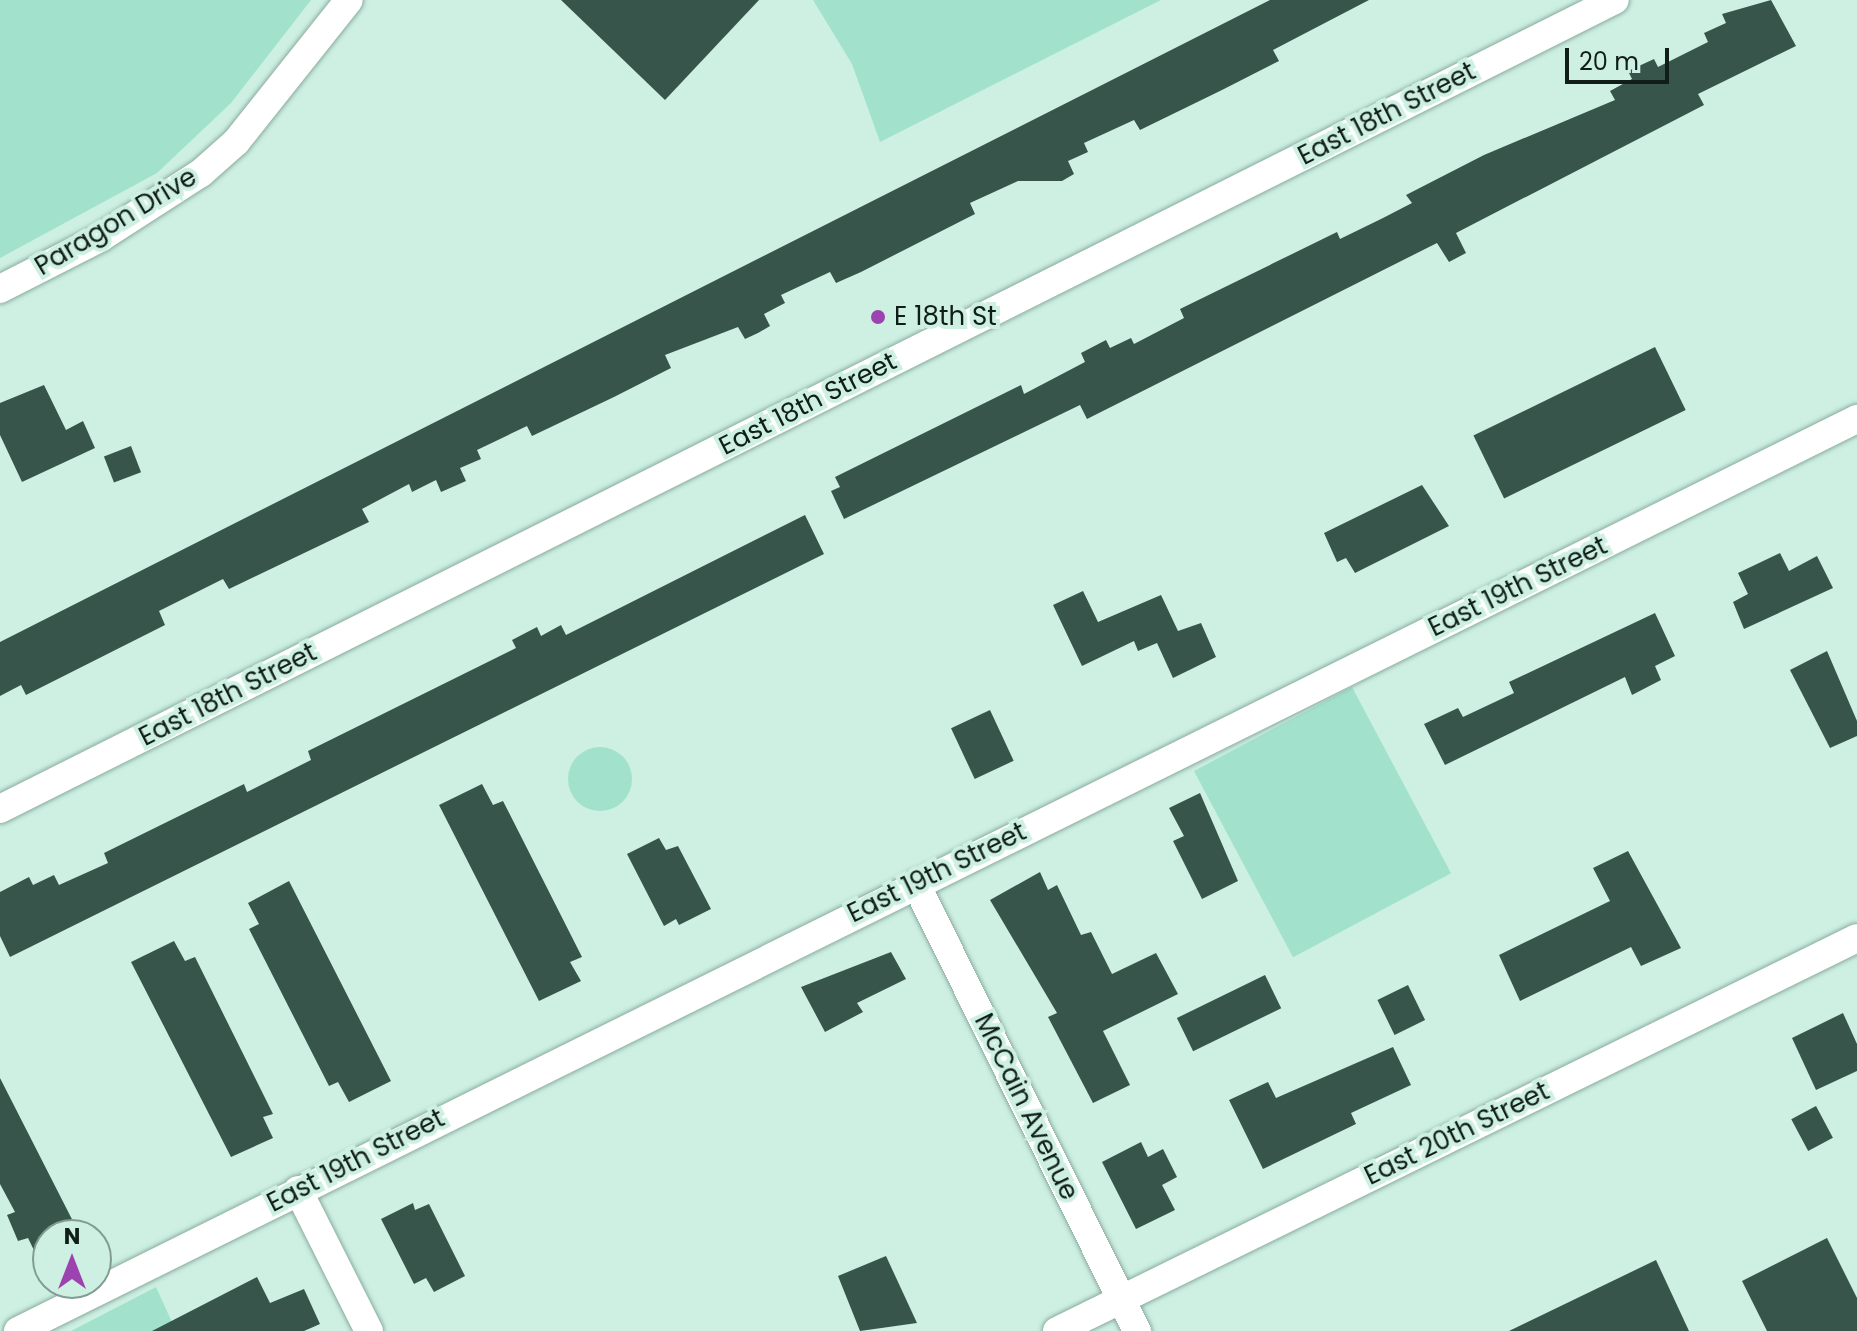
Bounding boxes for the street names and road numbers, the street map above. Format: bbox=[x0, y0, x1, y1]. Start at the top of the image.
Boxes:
street label: East 18th Street bbox=[1293, 56, 1481, 172]
street label: Paragon Drive bbox=[30, 162, 202, 282]
street label: East 18th Street bbox=[714, 346, 902, 462]
street label: East 19th Street bbox=[1424, 530, 1612, 644]
street label: East 18th Street bbox=[134, 637, 322, 753]
street label: East 19th Street bbox=[843, 816, 1031, 930]
street label: McCain Avenue bbox=[967, 1009, 1085, 1205]
street label: East 20th Street bbox=[1360, 1076, 1554, 1192]
street label: East 19th Street bbox=[262, 1103, 450, 1219]

